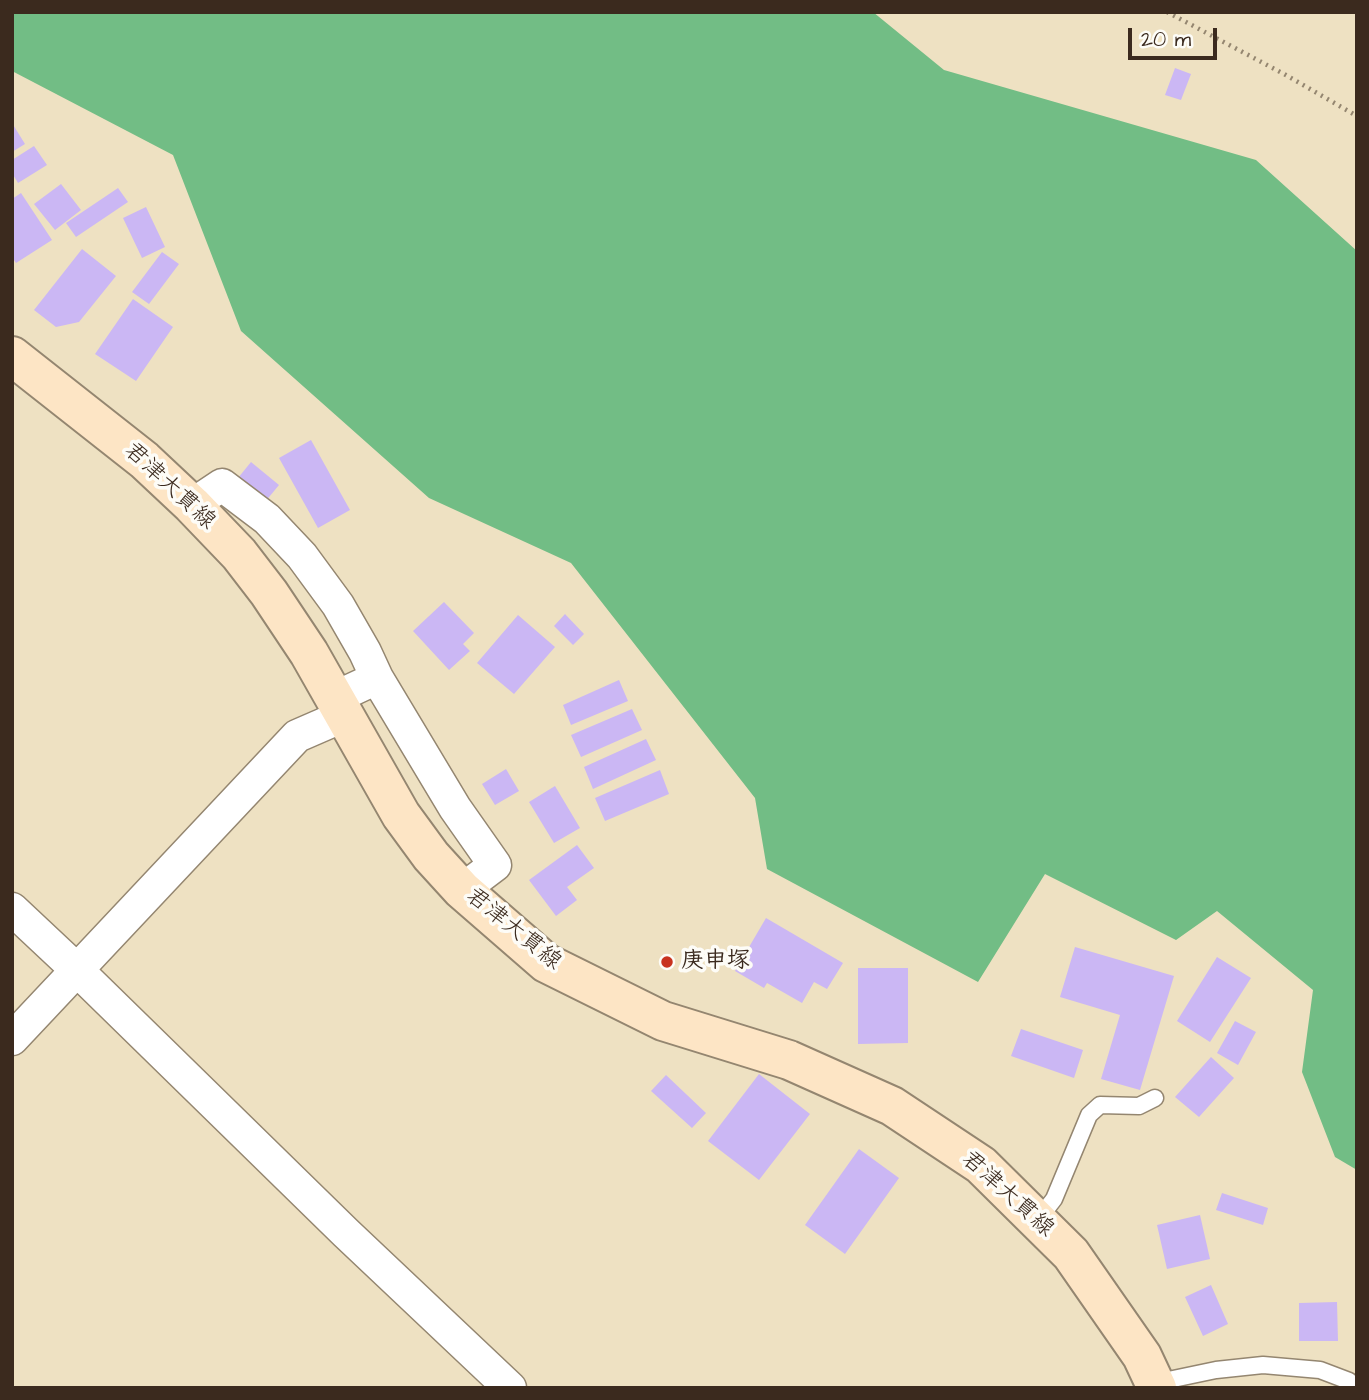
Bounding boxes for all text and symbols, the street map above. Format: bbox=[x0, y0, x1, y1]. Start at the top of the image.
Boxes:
scale bar bbox=[1131, 14, 1220, 58]
text: 20 m bbox=[1141, 25, 1191, 54]
street label: 君津大貫線 bbox=[118, 438, 220, 536]
street label: 君津大貫線 bbox=[460, 883, 566, 977]
place label: 庚申塚 bbox=[681, 948, 750, 976]
marker: 庚申塚 bbox=[659, 954, 675, 970]
street label: 君津大貫線 bbox=[955, 1146, 1059, 1244]

